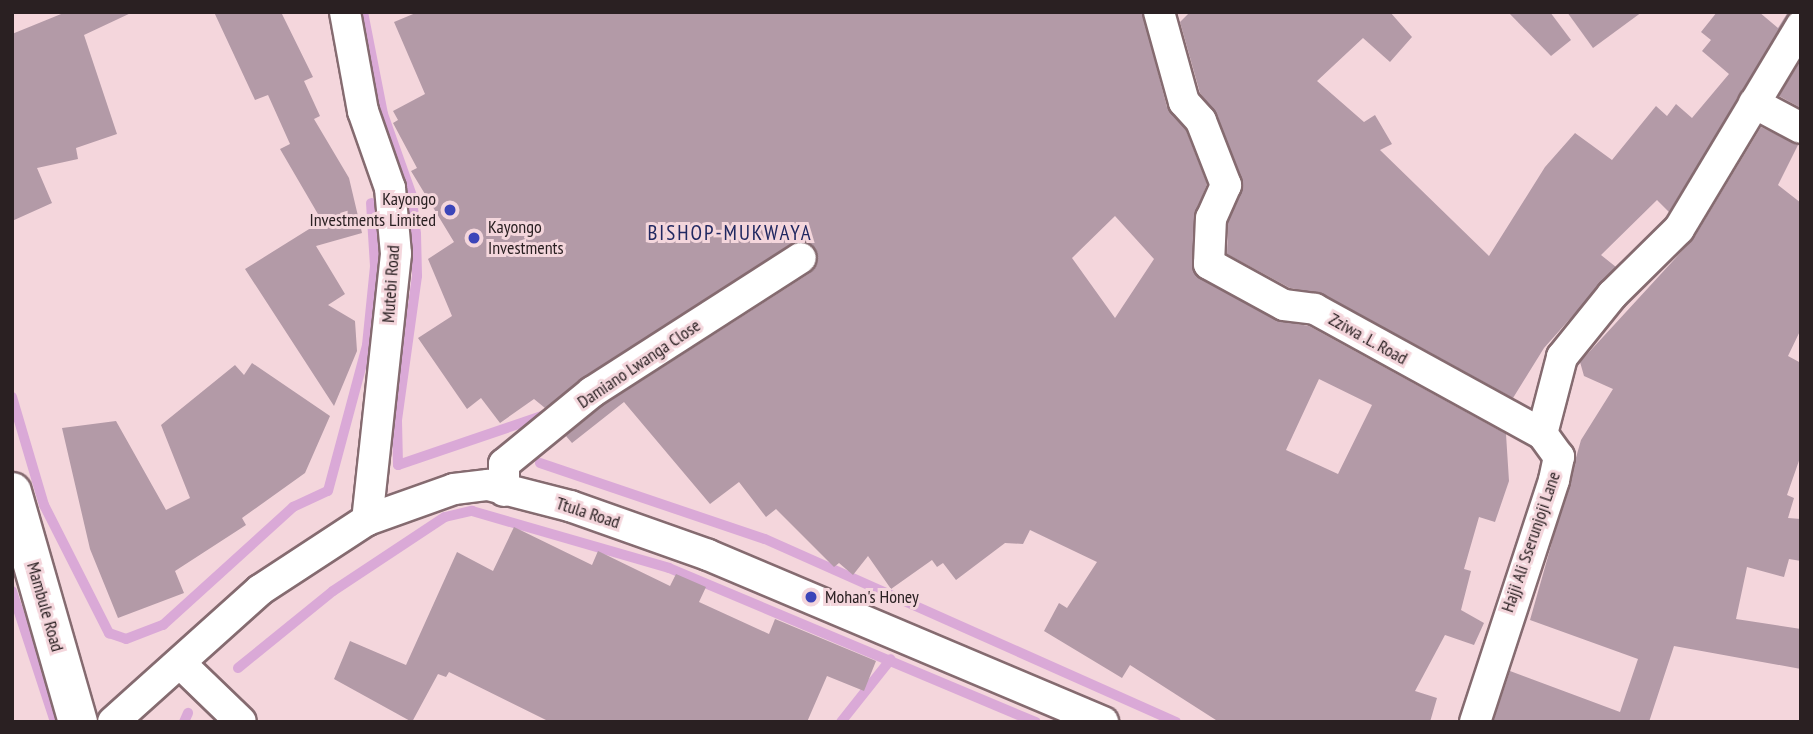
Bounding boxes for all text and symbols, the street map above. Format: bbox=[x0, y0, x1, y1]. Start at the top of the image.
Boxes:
place label: Kayongo Investments Limited bbox=[310, 189, 436, 232]
marker: Kayongo Investments Limited bbox=[442, 202, 458, 218]
place label: Kayongo Investments bbox=[488, 217, 564, 260]
district label: BISHOP-MUKWAYA bbox=[649, 220, 811, 246]
marker: Kayongo Investments bbox=[466, 230, 482, 246]
street label: Mutebi Road bbox=[378, 244, 404, 324]
street label: Zziwa .L. Road bbox=[1324, 308, 1412, 370]
street label: Damiano Lwanga Close bbox=[573, 315, 705, 413]
street label: Hajji Ali Sserunjoji Lane bbox=[1497, 469, 1565, 615]
street label: Ttula Road bbox=[553, 493, 623, 533]
street label: Mambule Road bbox=[22, 560, 68, 654]
place label: Mohan's Honey bbox=[825, 586, 919, 608]
marker: Mohan's Honey bbox=[803, 589, 819, 605]

